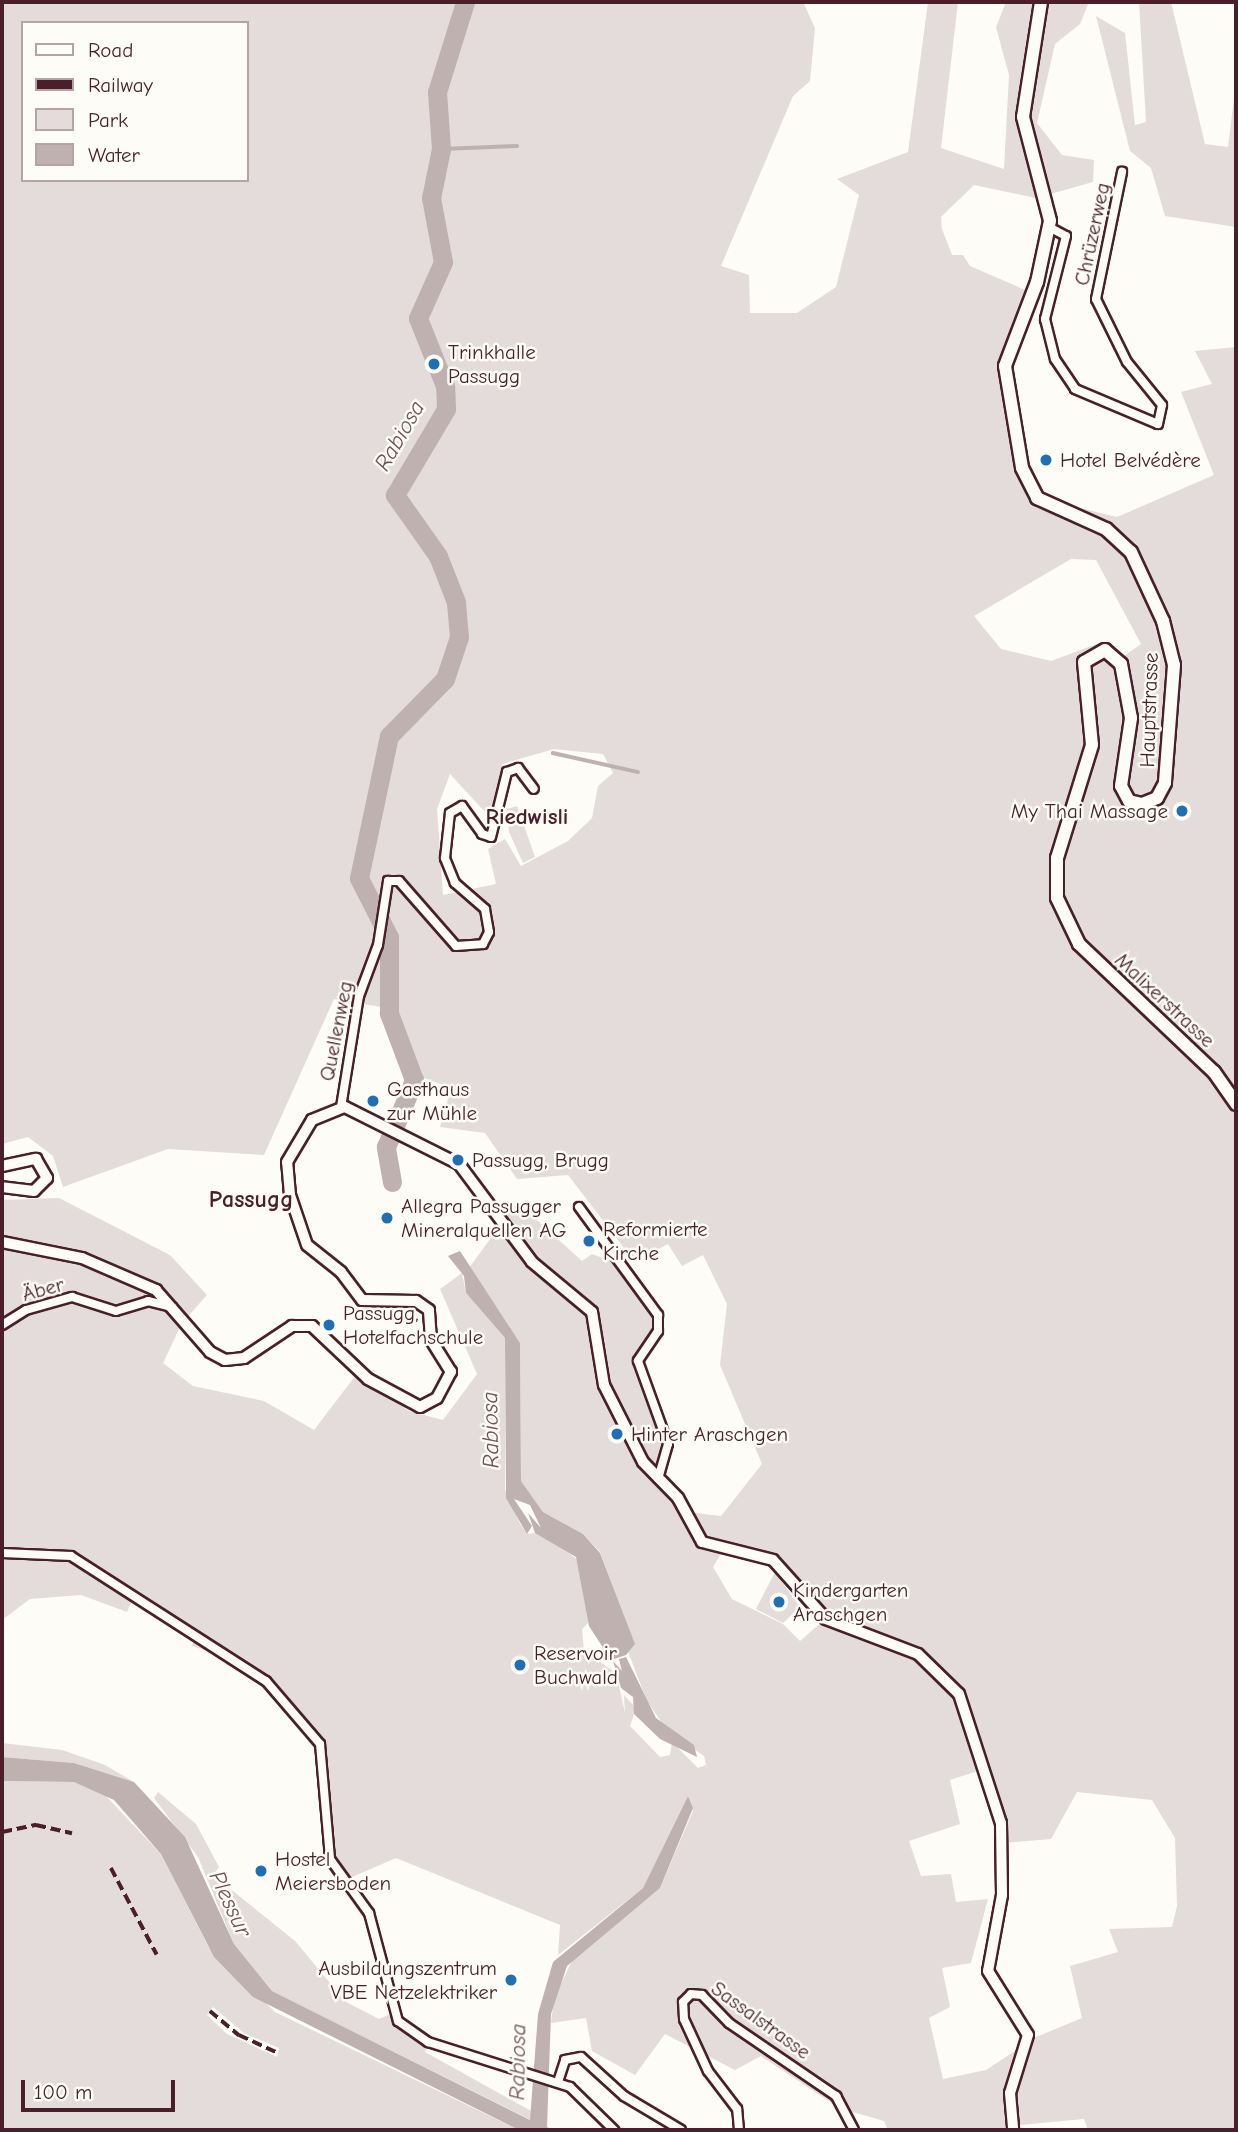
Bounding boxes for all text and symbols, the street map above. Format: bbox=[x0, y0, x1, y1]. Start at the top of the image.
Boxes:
legend bbox=[21, 21, 248, 182]
text: Road bbox=[88, 38, 133, 62]
text: Railway bbox=[88, 73, 153, 97]
text: Park bbox=[88, 108, 128, 132]
text: Water bbox=[88, 143, 140, 167]
street label: Chrüzerweg bbox=[1069, 180, 1115, 288]
place label: Trinkhalle Passugg bbox=[448, 339, 536, 389]
marker: Trinkhalle Passugg bbox=[426, 356, 442, 372]
water label: Rabiosa bbox=[369, 396, 431, 476]
place label: Hotel Belvédère bbox=[1060, 447, 1201, 473]
marker: Hotel Belvédère bbox=[1038, 452, 1054, 468]
street label: Hauptstrasse bbox=[1134, 652, 1164, 768]
place label: My Thai Massage bbox=[1011, 798, 1168, 824]
district label: Riedwisli bbox=[486, 803, 568, 831]
marker: My Thai Massage bbox=[1174, 803, 1190, 819]
street label: Malixerstrasse bbox=[1110, 947, 1220, 1053]
street label: Quellenweg bbox=[314, 979, 358, 1083]
place label: Gasthaus zur Mühle bbox=[387, 1076, 477, 1126]
marker: Gasthaus zur Mühle bbox=[365, 1093, 381, 1109]
place label: Passugg, Brugg bbox=[472, 1147, 609, 1173]
marker: Passugg, Brugg bbox=[450, 1152, 466, 1168]
district label: Passugg bbox=[209, 1186, 293, 1214]
place label: Allegra Passugger Mineralquellen AG bbox=[401, 1193, 566, 1243]
marker: Allegra Passugger Mineralquellen AG bbox=[379, 1210, 395, 1226]
place label: Reformierte Kirche bbox=[603, 1216, 708, 1266]
marker: Reformierte Kirche bbox=[581, 1233, 597, 1249]
street label: Äber bbox=[19, 1271, 67, 1307]
place label: Passugg, Hotelfachschule bbox=[343, 1300, 483, 1350]
marker: Passugg, Hotelfachschule bbox=[321, 1317, 337, 1333]
water label: Rabiosa bbox=[477, 1391, 505, 1469]
place label: Hinter Araschgen bbox=[631, 1421, 788, 1447]
marker: Hinter Araschgen bbox=[609, 1426, 625, 1442]
place label: Kindergarten Araschgen bbox=[793, 1577, 908, 1627]
marker: Kindergarten Araschgen bbox=[771, 1594, 787, 1610]
place label: Reservoir Buchwald bbox=[534, 1640, 618, 1690]
marker: Reservoir Buchwald bbox=[512, 1657, 528, 1673]
place label: Hostel Meiersboden bbox=[275, 1846, 391, 1896]
marker: Hostel Meiersboden bbox=[253, 1863, 269, 1879]
water label: Plessur bbox=[203, 1867, 257, 1941]
place label: Ausbildungszentrum VBE Netzelektriker bbox=[318, 1955, 497, 2005]
marker: Ausbildungszentrum VBE Netzelektriker bbox=[503, 1972, 519, 1988]
street label: Sassalstrasse bbox=[706, 1976, 816, 2064]
water label: Rabiosa bbox=[504, 2023, 532, 2101]
scale bar bbox=[24, 2066, 178, 2110]
text: 100 m bbox=[34, 2080, 92, 2104]

